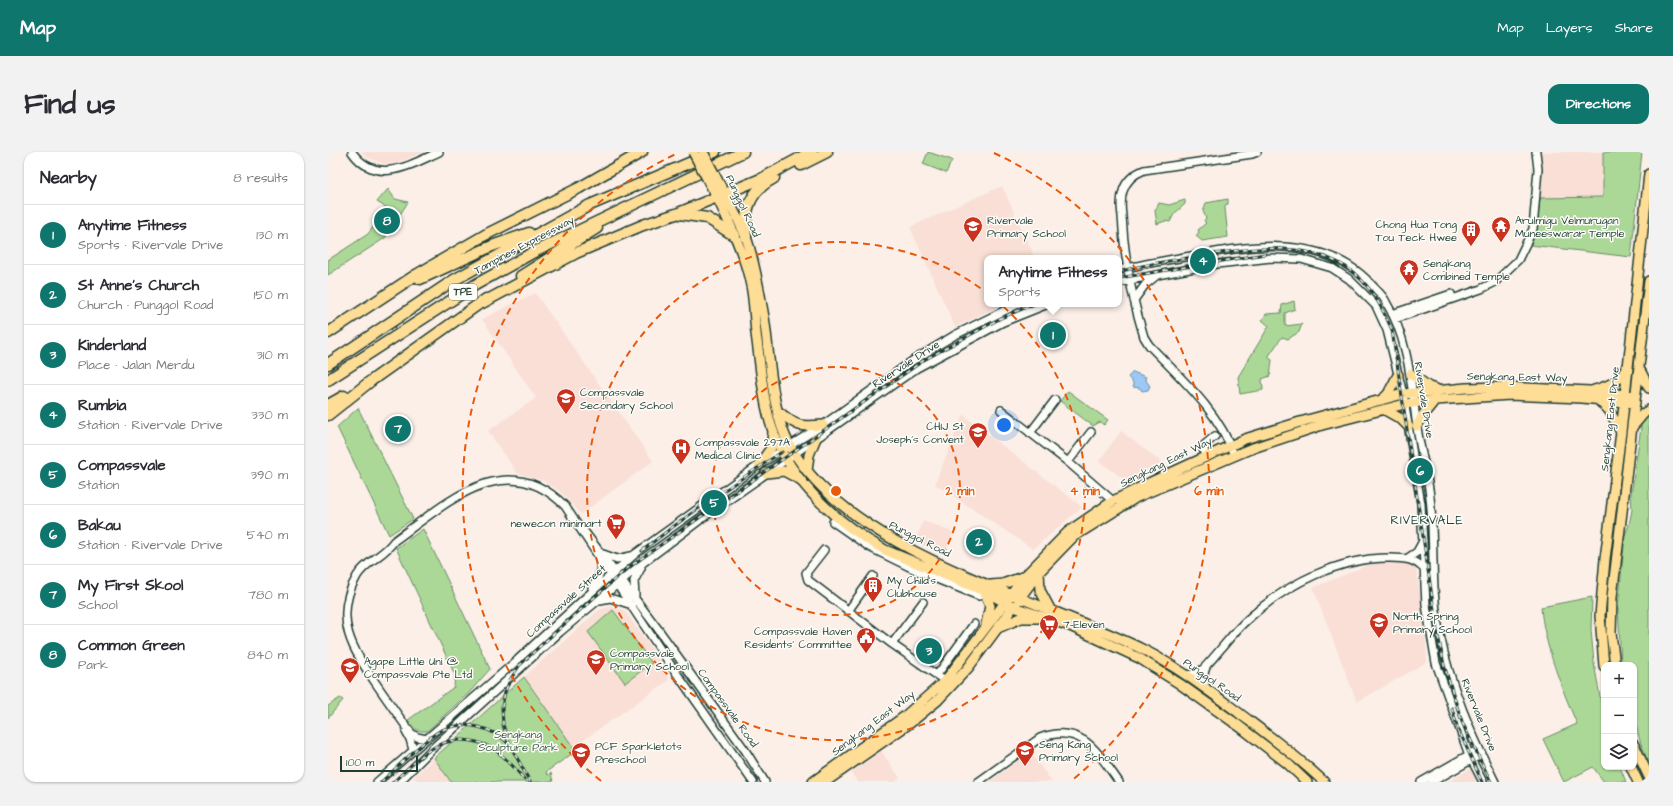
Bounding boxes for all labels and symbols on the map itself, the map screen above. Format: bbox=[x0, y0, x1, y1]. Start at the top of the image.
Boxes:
street label: Punggol Road bbox=[721, 172, 764, 240]
pin: 8 bbox=[374, 206, 400, 236]
street label: Tampines Expressway bbox=[471, 212, 577, 279]
place label: Rivervale Primary School bbox=[987, 213, 1066, 242]
place label: Arulmigu Velmurugan Muneeswarar Temple bbox=[1515, 213, 1624, 241]
school or university icon: Rivervale Primary School bbox=[962, 215, 984, 243]
temple icon: Arulmigu Velmurugan Muneeswarar Temple bbox=[1490, 215, 1512, 243]
place label: Chong Hua Tong Tou Teck Hwee bbox=[1376, 217, 1457, 245]
building icon: Chong Hua Tong Tou Teck Hwee bbox=[1460, 219, 1482, 247]
pin: 4 bbox=[1190, 246, 1216, 276]
place label: Sengkang Combined Temple bbox=[1423, 256, 1510, 284]
temple icon: Sengkang Combined Temple bbox=[1398, 258, 1420, 286]
road number: TPE bbox=[449, 284, 477, 300]
pin: 1 bbox=[1040, 320, 1066, 350]
street label: Rivervale Drive bbox=[870, 337, 942, 391]
street label: Rivervale Drive bbox=[1411, 361, 1437, 439]
street label: Sengkang East Drive bbox=[1597, 366, 1624, 472]
street label: Sengkang East Way bbox=[1467, 369, 1567, 386]
place label: Compassvale Secondary School bbox=[580, 385, 673, 414]
school or university icon: Compassvale Secondary School bbox=[555, 387, 577, 415]
pin: 7 bbox=[385, 414, 411, 444]
your location bbox=[994, 415, 1014, 435]
place label: CHIJ St Joseph's Convent bbox=[876, 419, 965, 447]
school or university icon: CHIJ St Joseph's Convent bbox=[967, 421, 989, 449]
street label: Sengkang East Way bbox=[1118, 433, 1215, 492]
place label: Compassvale 297A Medical Clinic bbox=[695, 435, 790, 463]
hospital icon: Compassvale 297A Medical Clinic bbox=[670, 437, 692, 465]
pin: 6 bbox=[1407, 456, 1433, 486]
text: 2 min bbox=[945, 483, 974, 500]
text: 4 min bbox=[1070, 483, 1100, 500]
text: 6 min bbox=[1194, 483, 1224, 500]
centre of rings bbox=[829, 484, 843, 498]
pin: 5 bbox=[701, 488, 727, 518]
supermarket icon: newecon minimart bbox=[605, 512, 627, 540]
district label: RIVERVALE bbox=[1390, 512, 1464, 529]
place label: newecon minimart bbox=[511, 516, 603, 531]
street label: Punggol Road bbox=[886, 517, 954, 562]
pin: 2 bbox=[966, 527, 992, 557]
street label: Compassvale Street bbox=[523, 561, 610, 641]
place label: My Child's Clubhouse bbox=[887, 573, 937, 601]
building icon: My Child's Clubhouse bbox=[862, 575, 884, 603]
place label: North Spring Primary School bbox=[1393, 609, 1472, 638]
school or university icon: North Spring Primary School bbox=[1368, 611, 1390, 639]
supermarket icon: 7-Eleven bbox=[1038, 613, 1060, 641]
place label: 7-Eleven bbox=[1063, 617, 1105, 632]
place label: Compassvale Haven Residents' Committee bbox=[744, 624, 852, 652]
public building icon: Compassvale Haven Residents' Committee bbox=[855, 626, 877, 654]
pin: 3 bbox=[916, 636, 942, 666]
place label: Compassvale Primary School bbox=[610, 646, 689, 675]
school or university icon: Compassvale Primary School bbox=[585, 648, 607, 676]
place label: Agape Little Uni @ Compassvale Pte Ltd bbox=[364, 654, 473, 682]
street label: Punggol Road bbox=[1180, 655, 1244, 706]
school or university icon: Agape Little Uni @ Compassvale Pte Ltd bbox=[339, 656, 361, 684]
street label: Compassvale Road bbox=[694, 666, 762, 751]
street label: Rivervale Drive bbox=[1458, 676, 1500, 754]
street label: Sengkang East Way bbox=[828, 687, 918, 760]
park label: Sengkang Sculpture Park bbox=[478, 727, 558, 755]
place label: Seng Kang Primary School bbox=[1039, 737, 1118, 766]
place label: PCF Sparkletots Preschool bbox=[595, 739, 682, 767]
school or university icon: Seng Kang Primary School bbox=[1014, 739, 1036, 767]
school or university icon: PCF Sparkletots Preschool bbox=[570, 741, 592, 769]
scale bar bbox=[340, 754, 418, 773]

